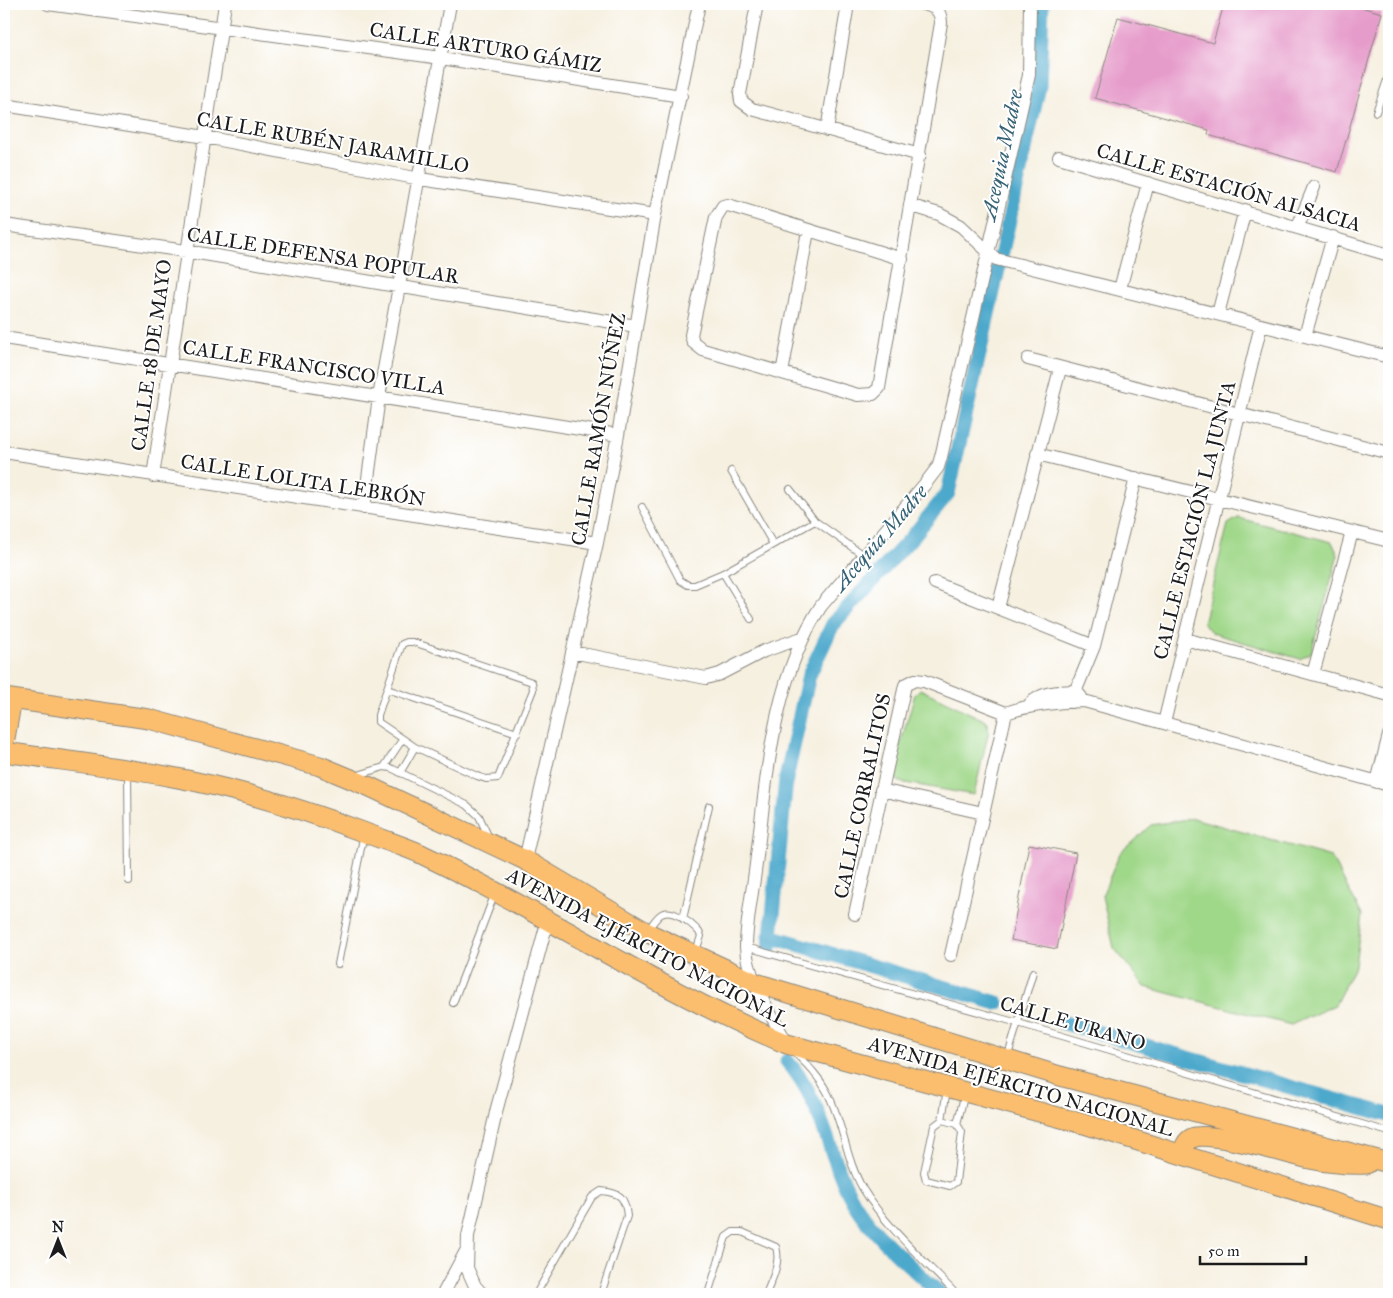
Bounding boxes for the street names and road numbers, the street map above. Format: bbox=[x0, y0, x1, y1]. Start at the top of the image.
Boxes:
street label: CALLE ARTURO GÁMIZ bbox=[368, 16, 604, 77]
street label: CALLE RUBÉN JARAMILLO bbox=[195, 104, 471, 179]
street label: CALLE ESTACIÓN ALSACIA bbox=[1094, 136, 1365, 236]
street label: CALLE DEFENSA POPULAR bbox=[185, 222, 462, 289]
street label: CALLE 18 DE MAYO bbox=[126, 258, 176, 452]
street label: CALLE RAMÓN NÚÑEZ bbox=[564, 310, 630, 547]
street label: CALLE FRANCISCO VILLA bbox=[181, 334, 448, 400]
street label: CALLE ESTACIÓN LA JUNTA bbox=[1146, 377, 1241, 662]
street label: CALLE LOLITA LEBRÓN bbox=[179, 447, 427, 511]
street label: CALLE CORRALITOS bbox=[828, 691, 896, 901]
street label: AVENIDA EJÉRCITO NACIONAL bbox=[501, 860, 795, 1033]
street label: CALLE URANO bbox=[997, 991, 1149, 1055]
street label: AVENIDA EJÉRCITO NACIONAL bbox=[864, 1029, 1177, 1142]

